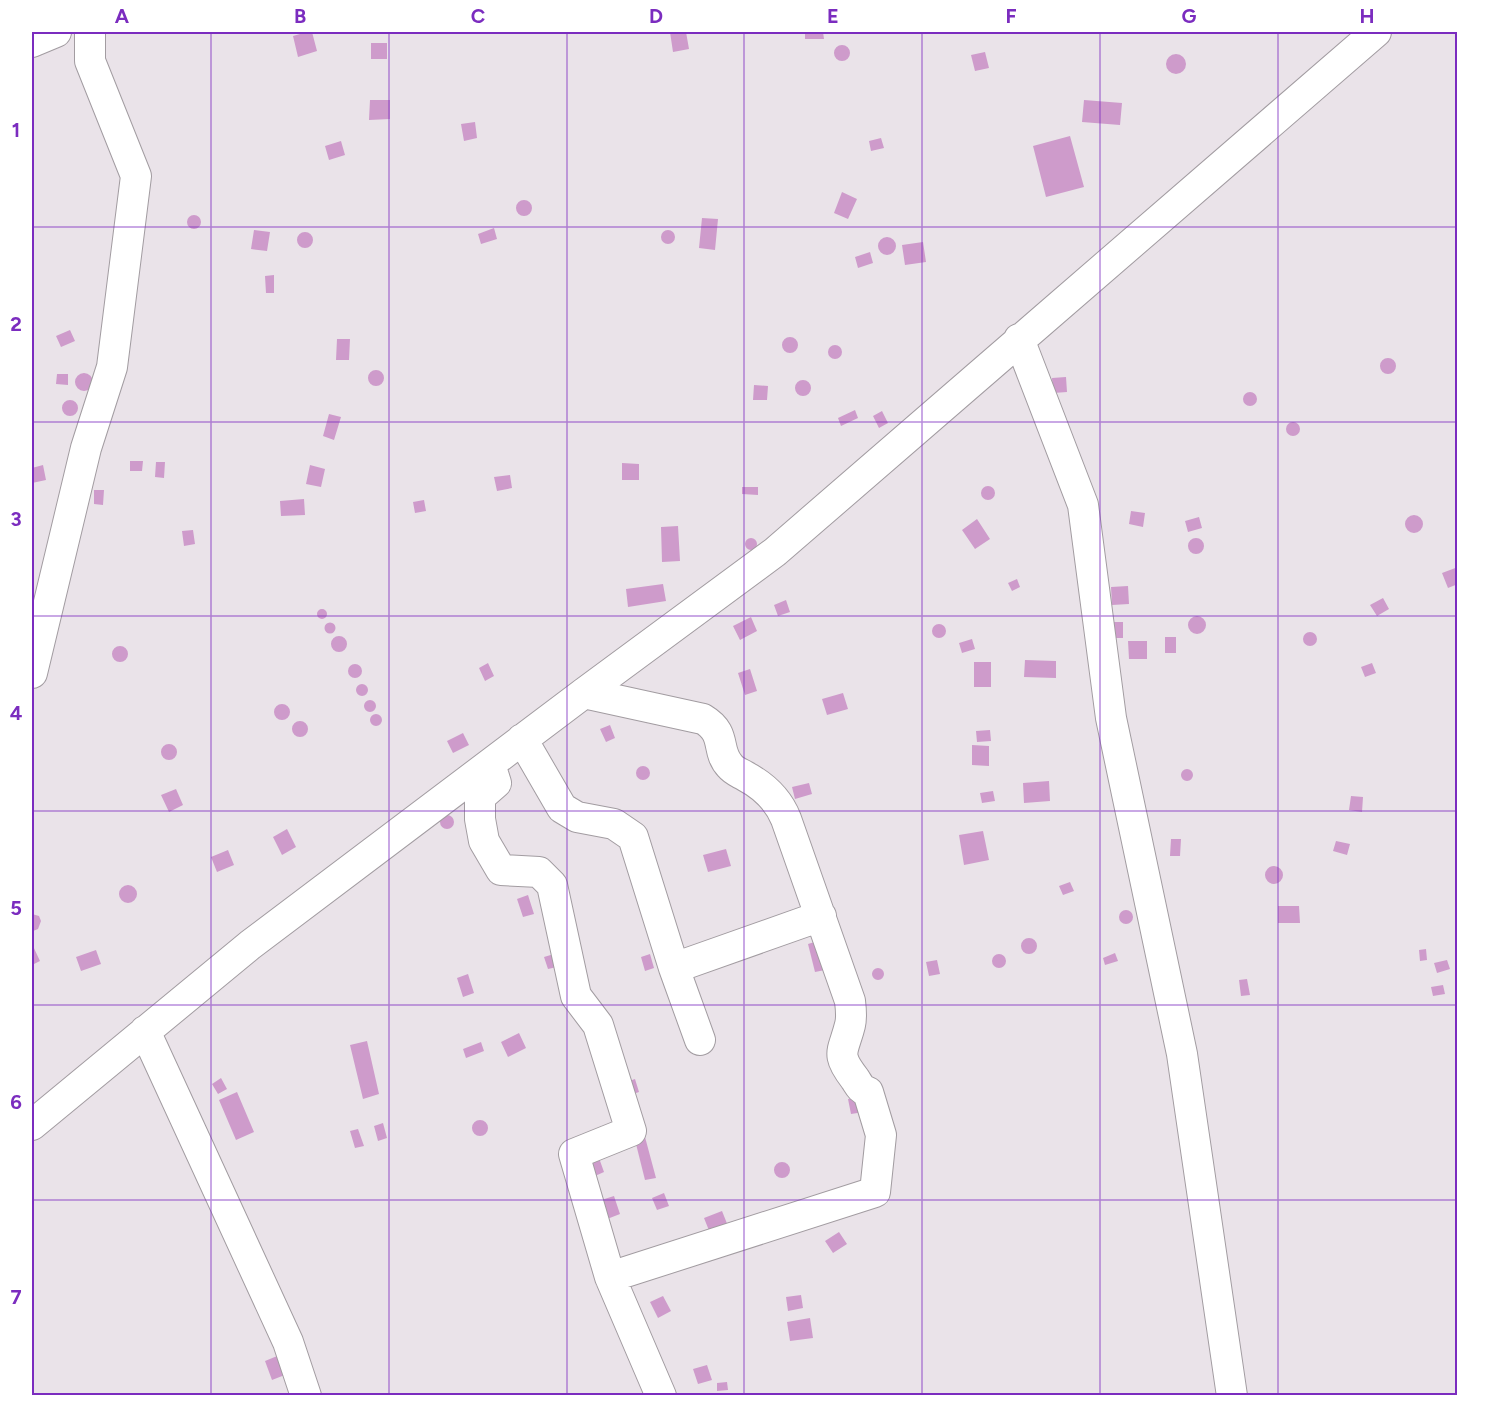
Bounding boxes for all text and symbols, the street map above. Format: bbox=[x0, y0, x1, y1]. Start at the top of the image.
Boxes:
text: A bbox=[115, 4, 130, 28]
text: B bbox=[294, 4, 306, 28]
text: C bbox=[471, 4, 485, 28]
text: D bbox=[649, 4, 663, 28]
text: E bbox=[827, 4, 839, 28]
text: F bbox=[1005, 4, 1017, 28]
text: G bbox=[1182, 4, 1197, 28]
text: H bbox=[1360, 4, 1375, 28]
text: 1 bbox=[12, 118, 20, 142]
text: 2 bbox=[10, 312, 22, 336]
text: 3 bbox=[10, 507, 22, 531]
text: 4 bbox=[10, 701, 23, 725]
text: 5 bbox=[10, 896, 22, 920]
text: 6 bbox=[10, 1090, 22, 1114]
text: 7 bbox=[10, 1285, 22, 1309]

